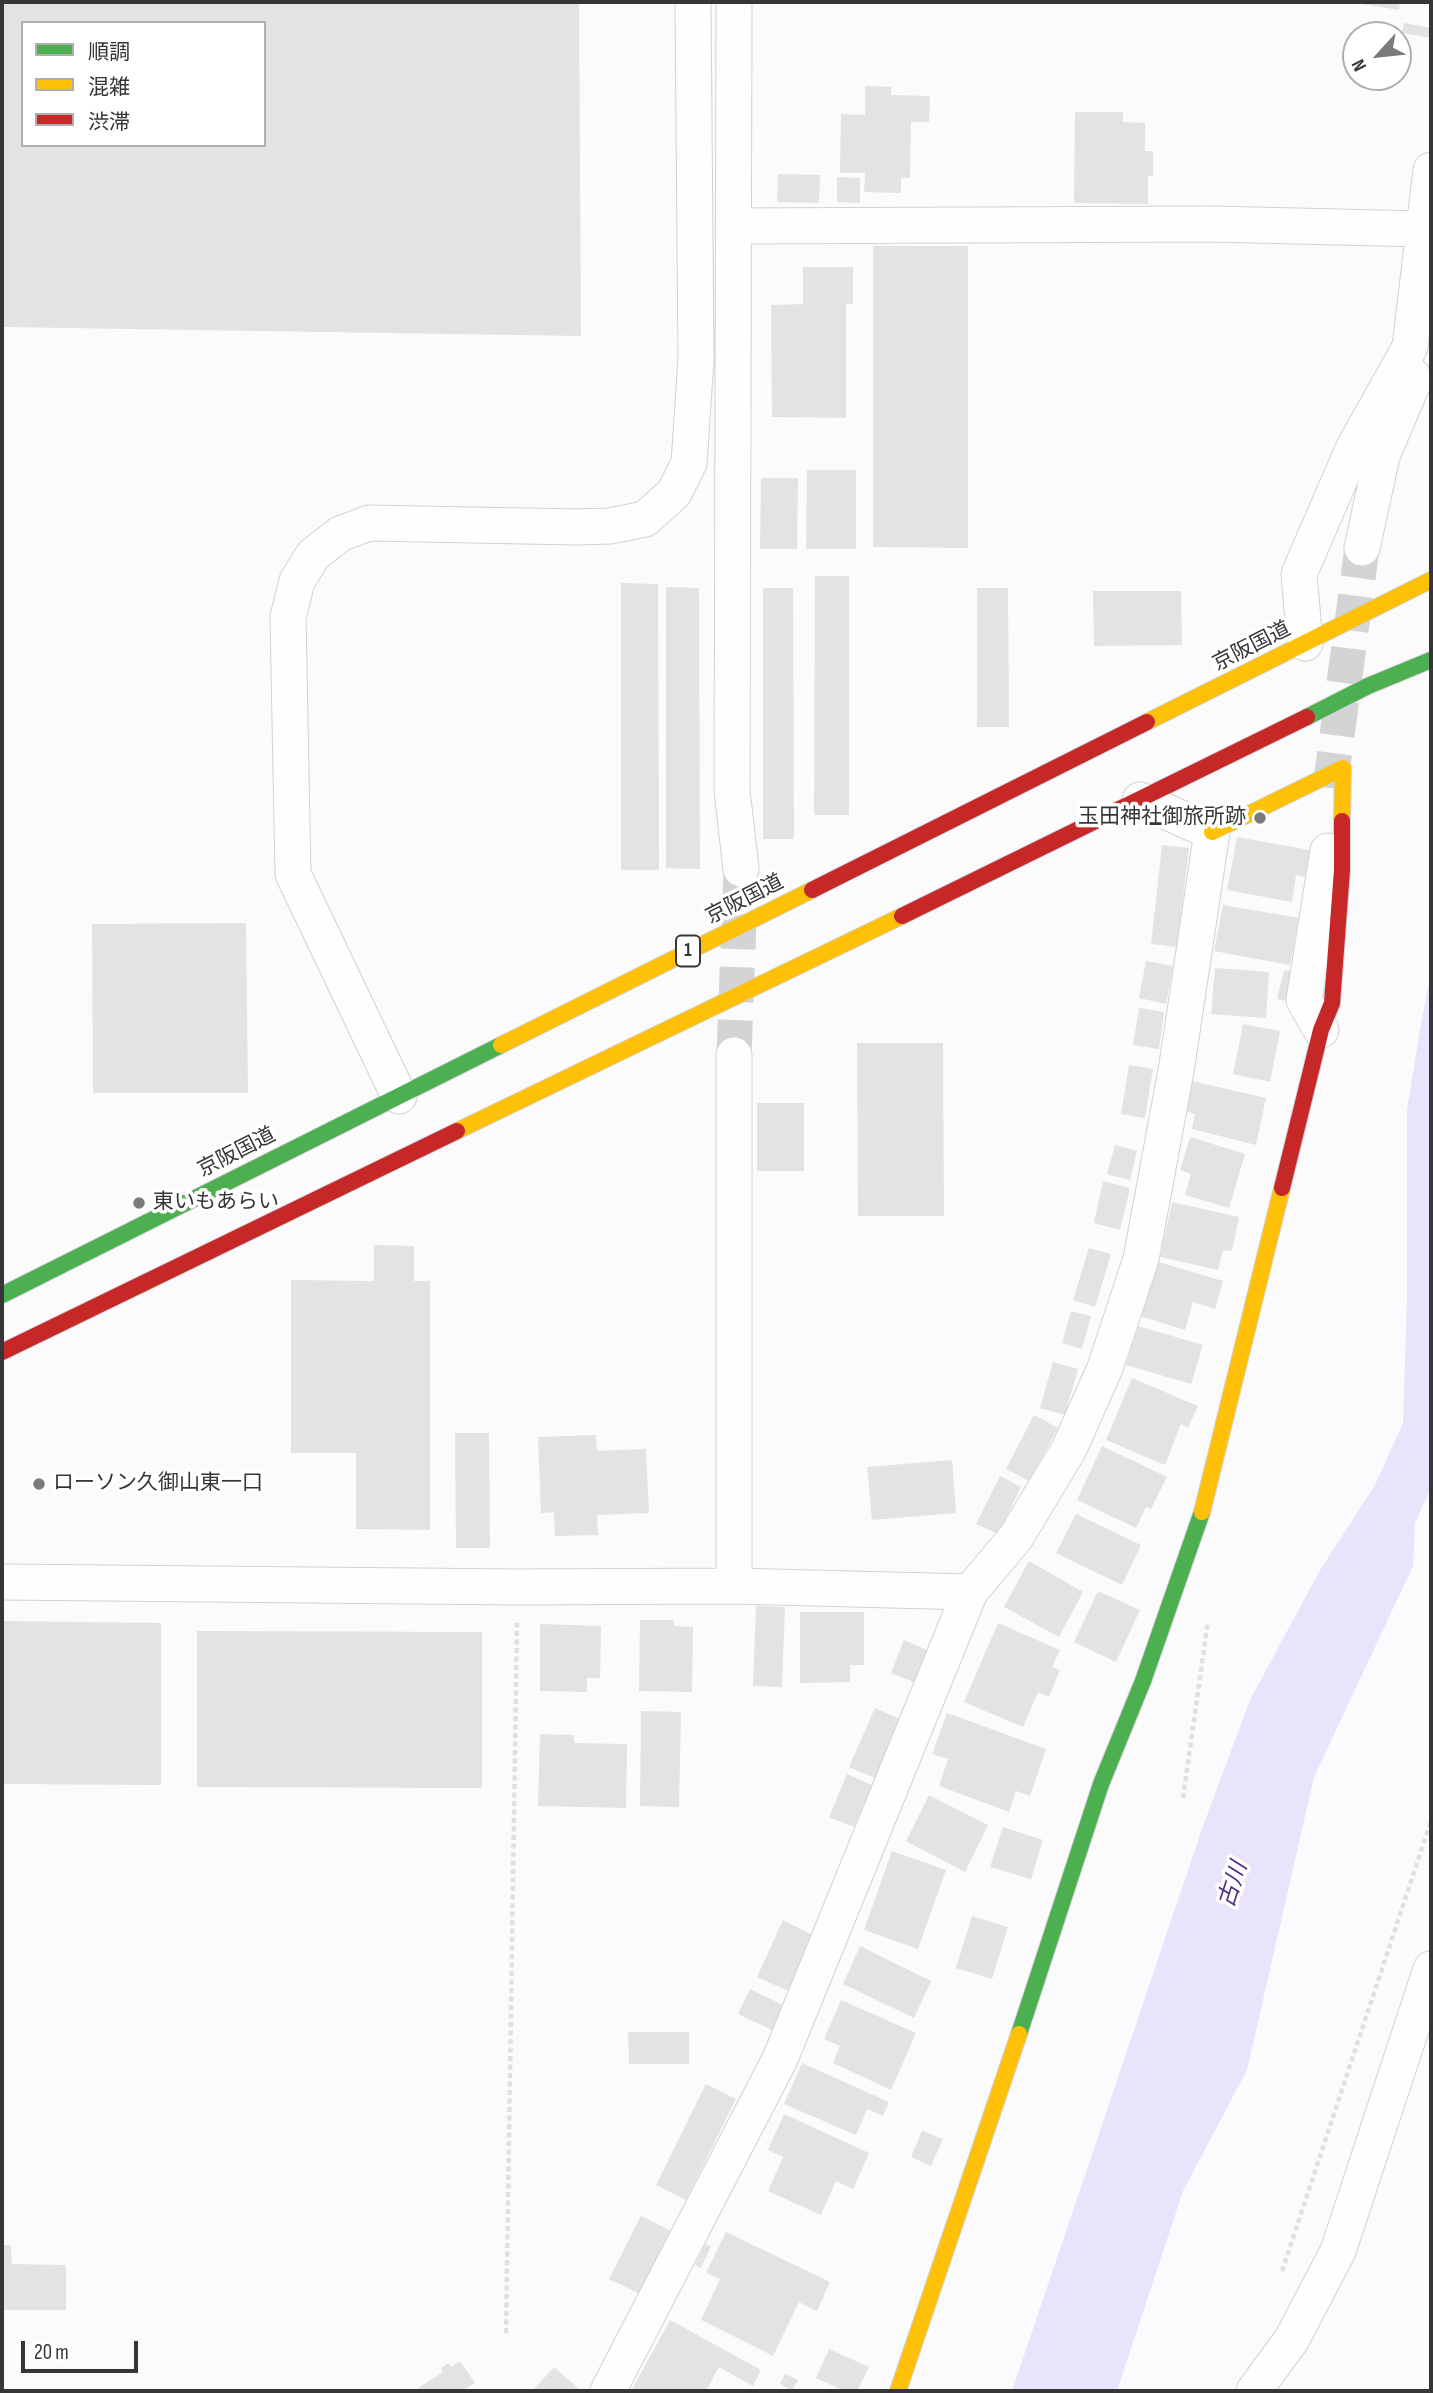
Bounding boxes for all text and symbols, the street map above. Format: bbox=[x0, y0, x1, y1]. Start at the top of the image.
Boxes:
legend bbox=[21, 21, 266, 147]
north arrow bbox=[1342, 21, 1412, 91]
text: 順調 bbox=[88, 40, 130, 65]
text: N bbox=[1347, 55, 1372, 75]
text: 混雑 bbox=[88, 75, 130, 100]
text: 渋滞 bbox=[88, 110, 130, 135]
street label: 京阪国道 bbox=[1209, 617, 1295, 677]
place label: 玉田神社御旅所跡 bbox=[1078, 805, 1246, 831]
marker: 玉田神社御旅所跡 bbox=[1252, 810, 1268, 826]
street label: 京阪国道 bbox=[702, 870, 788, 930]
road number: 1 bbox=[676, 936, 700, 967]
street label: 京阪国道 bbox=[194, 1123, 280, 1183]
place label: 東いもあらい bbox=[153, 1190, 279, 1216]
marker: 東いもあらい bbox=[131, 1195, 147, 1211]
place label: ローソン久御山東一口 bbox=[53, 1471, 263, 1497]
marker: ローソン久御山東一口 bbox=[31, 1476, 47, 1492]
water label: 古川 bbox=[1214, 1859, 1254, 1911]
scale bar bbox=[24, 2326, 142, 2370]
text: 20 m bbox=[34, 2340, 69, 2365]

